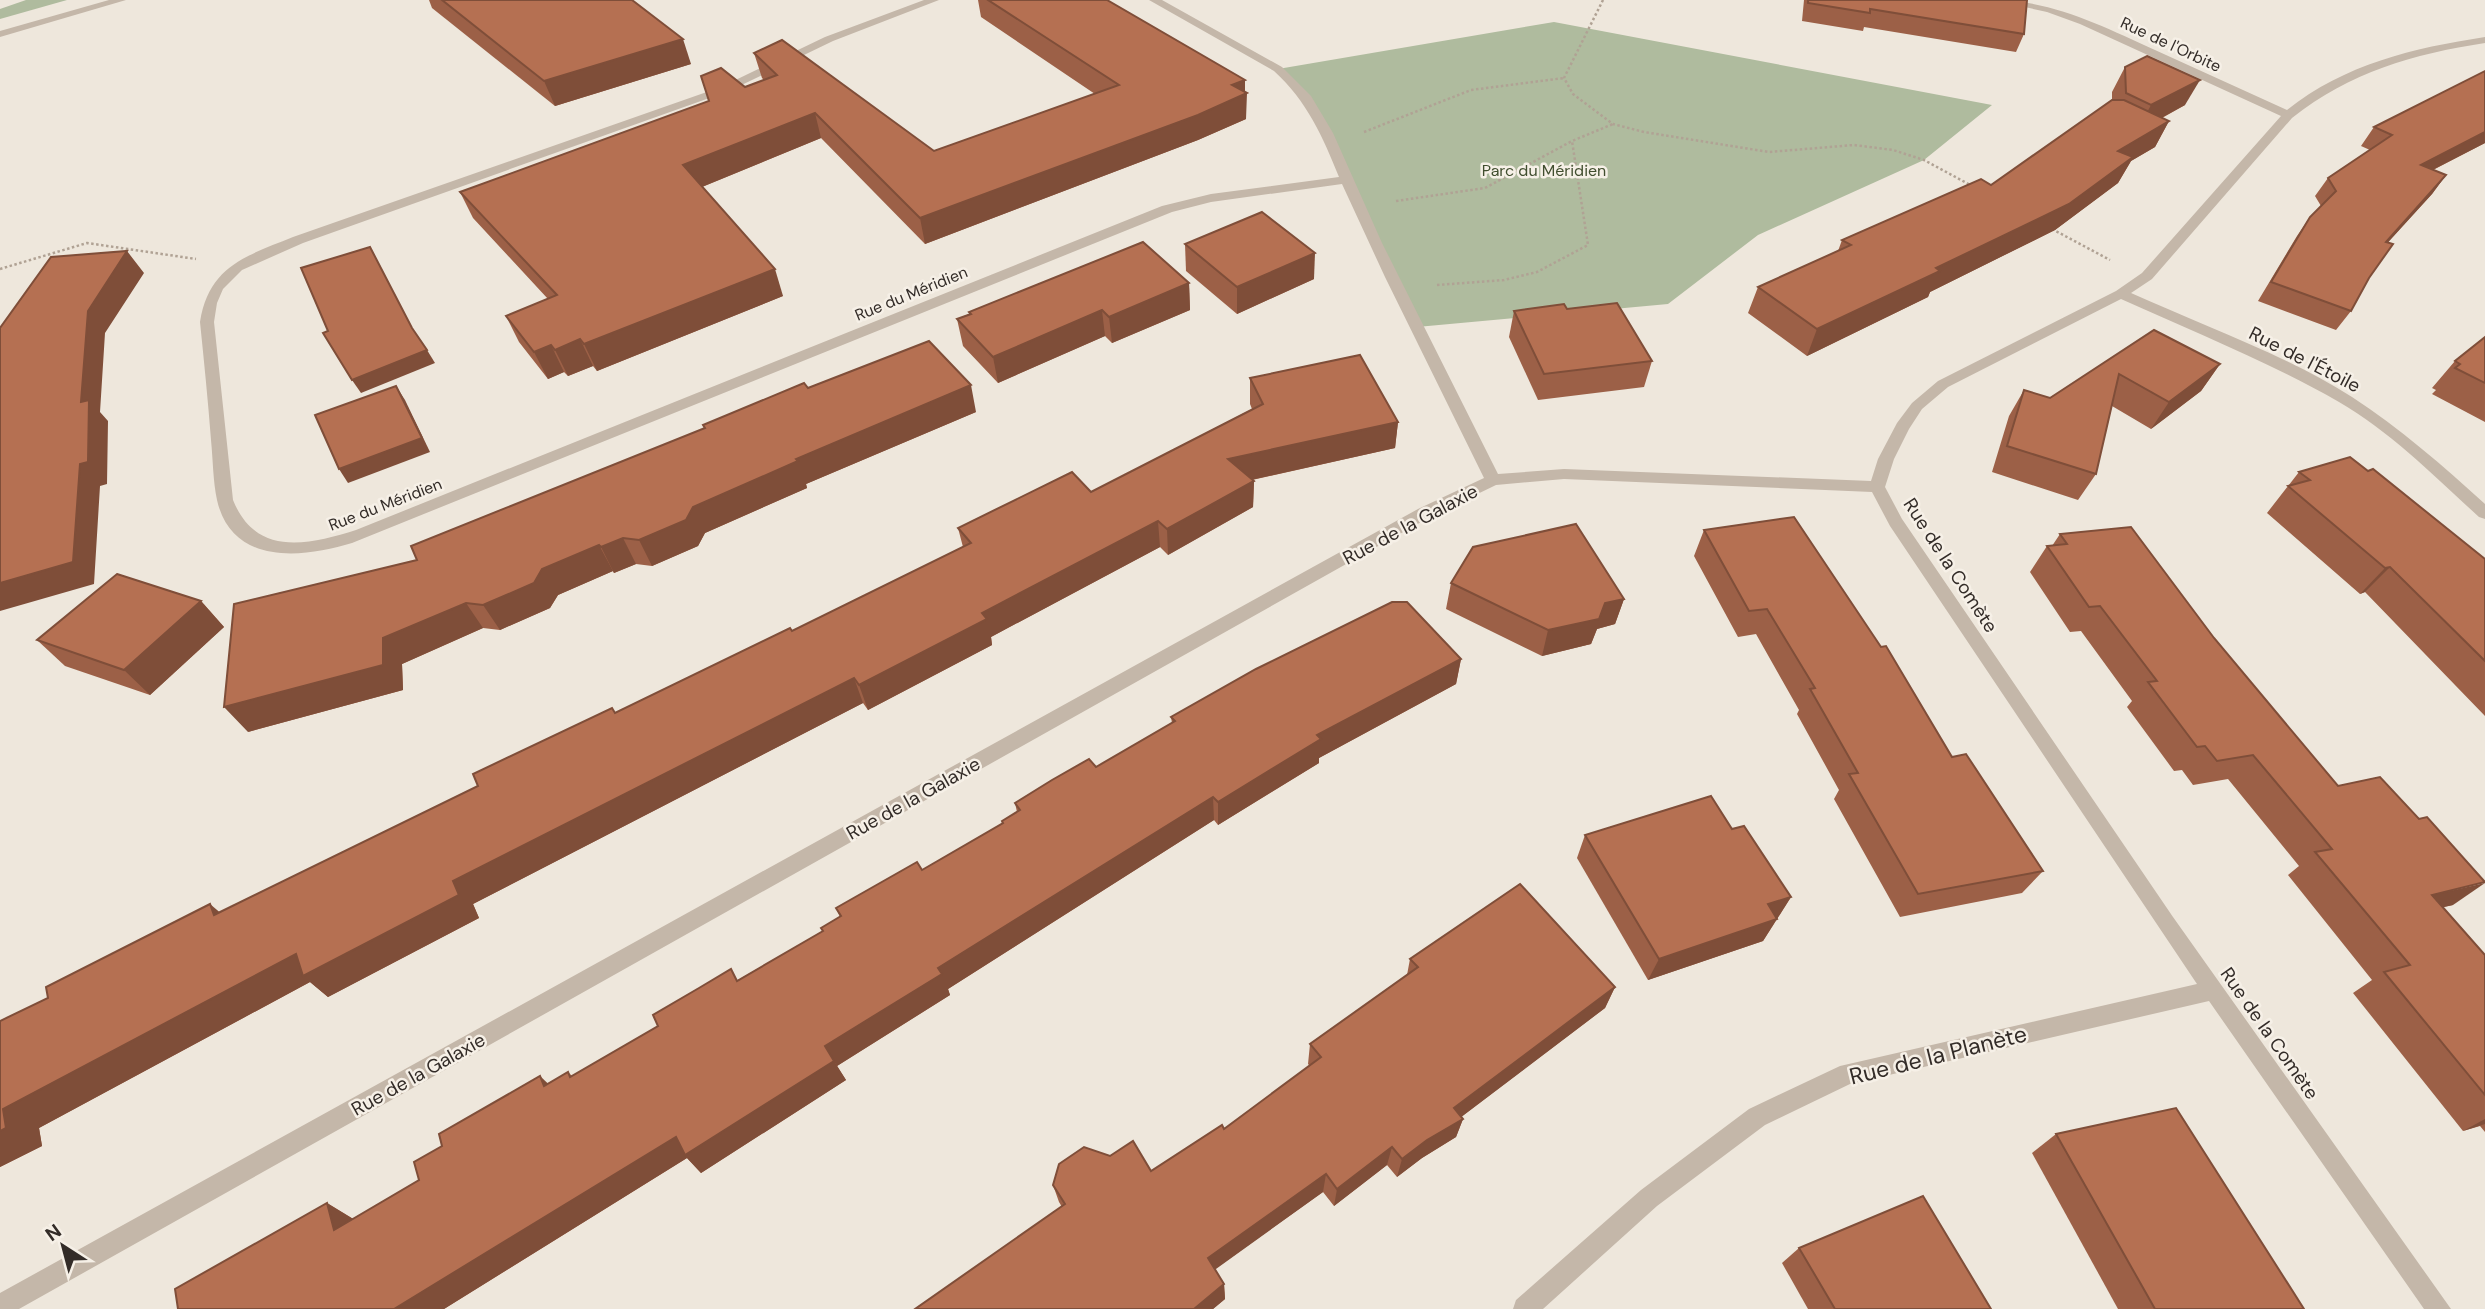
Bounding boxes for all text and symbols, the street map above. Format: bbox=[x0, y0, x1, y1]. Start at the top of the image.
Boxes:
street label: Rue de l'Orbite bbox=[2117, 12, 2225, 77]
park label: Parc du Méridien bbox=[1482, 160, 1606, 181]
street label: Rue du Méridien bbox=[852, 261, 971, 326]
street label: Rue de l'Étoile bbox=[2245, 321, 2365, 398]
street label: Rue du Méridien bbox=[325, 473, 445, 536]
street label: Rue de la Galaxie bbox=[1338, 478, 1482, 571]
street label: Rue de la Comète bbox=[1898, 493, 2003, 637]
street label: Rue de la Galaxie bbox=[842, 751, 985, 846]
street label: Rue de la Comète bbox=[2215, 962, 2324, 1104]
street label: Rue de la Planète bbox=[1846, 1018, 2030, 1092]
street label: Rue de la Galaxie bbox=[347, 1027, 490, 1122]
north arrow bbox=[28, 1211, 98, 1281]
text: N bbox=[40, 1218, 66, 1247]

